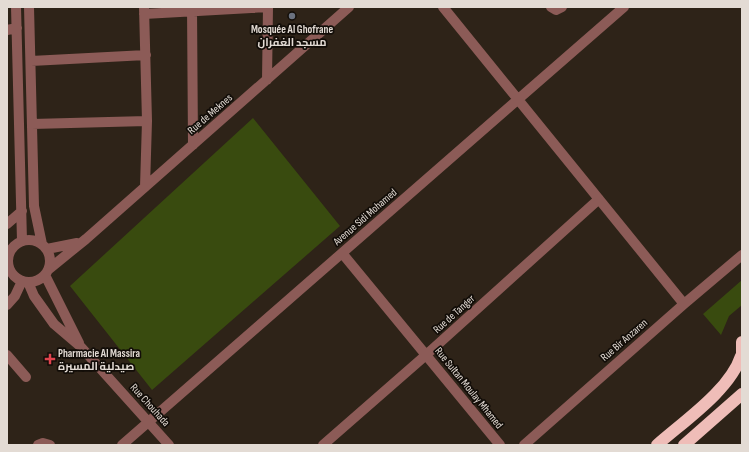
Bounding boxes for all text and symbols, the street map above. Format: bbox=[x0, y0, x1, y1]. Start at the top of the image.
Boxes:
marker: Mosquée Al Ghofrane مسجد الغفران bbox=[287, 11, 297, 21]
place label: Mosquée Al Ghofrane مسجد الغفران bbox=[251, 23, 333, 49]
street label: Rue de Meknes bbox=[185, 91, 235, 137]
street label: Avenue Sidi Mohamed bbox=[330, 186, 400, 249]
street label: Rue de Tanger bbox=[431, 292, 477, 336]
street label: Rue Bir Anzaren bbox=[598, 316, 650, 364]
street label: Rue Sultan Moulay Mhamed bbox=[432, 345, 506, 432]
place label: Pharmacie Al Massira صيدلية المسيرة bbox=[58, 347, 140, 373]
marker: Pharmacie Al Massira صيدلية المسيرة bbox=[45, 354, 55, 364]
street label: Rue Chouhada bbox=[127, 381, 173, 429]

